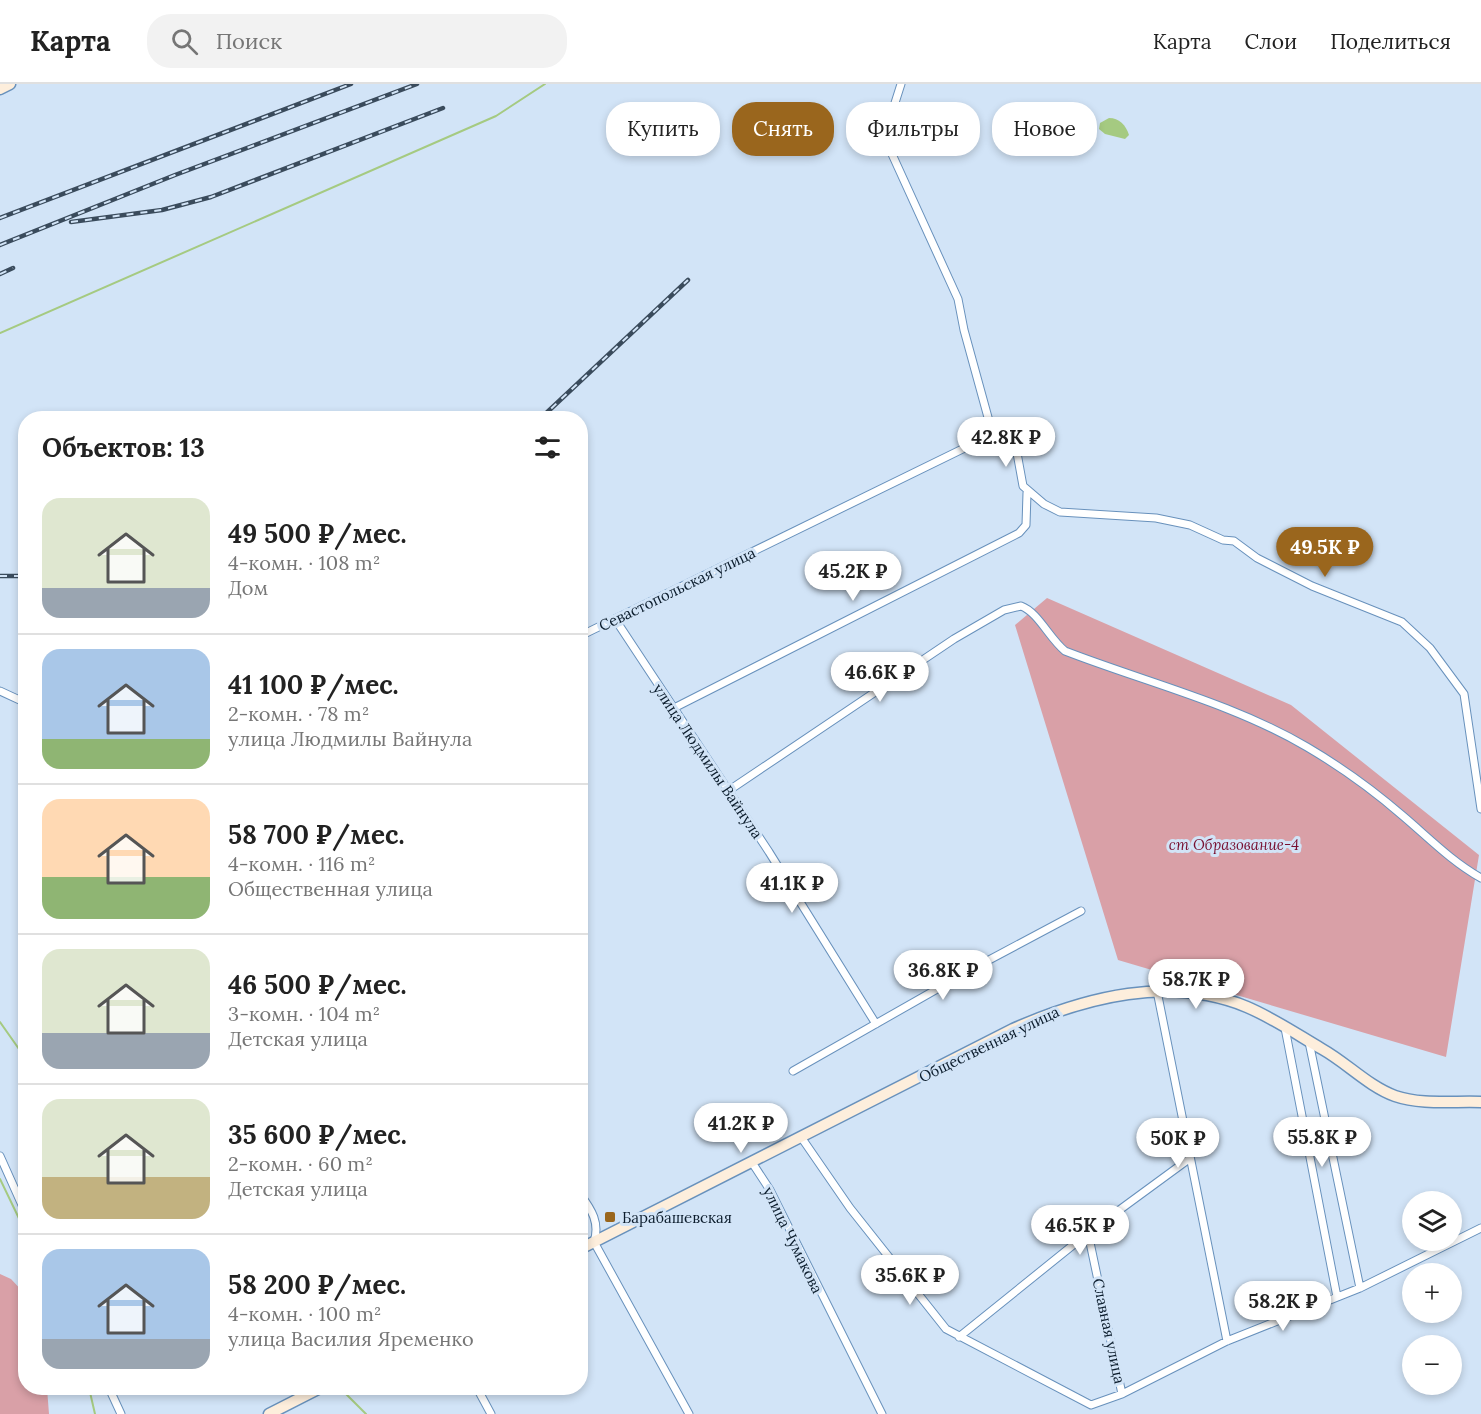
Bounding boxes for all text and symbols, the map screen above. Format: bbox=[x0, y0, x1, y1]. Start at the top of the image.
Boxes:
search box bbox=[147, 14, 567, 68]
text: Карта bbox=[30, 23, 111, 59]
icon: search bbox=[168, 25, 201, 58]
text: Поиск bbox=[216, 27, 282, 55]
text: Карта bbox=[1153, 28, 1212, 55]
text: Слои bbox=[1245, 28, 1297, 55]
text: Поделиться bbox=[1330, 28, 1451, 55]
chip: Купить bbox=[606, 102, 720, 156]
chip: Снять bbox=[732, 102, 834, 156]
chip: Фильтры bbox=[846, 102, 980, 156]
chip: Новое bbox=[992, 102, 1097, 156]
pin: 42.8K ₽ bbox=[951, 417, 1061, 468]
text: 42.8K ₽ bbox=[971, 424, 1041, 449]
text: Объектов: 13 bbox=[42, 431, 205, 464]
icon: filters bbox=[531, 431, 564, 464]
text: 49 500 ₽/мес. bbox=[228, 517, 407, 550]
icon: home bbox=[90, 522, 162, 594]
pin: 49.5K ₽ bbox=[1270, 527, 1380, 578]
text: 49.5K ₽ bbox=[1290, 534, 1360, 559]
street label: Севастопольская улица bbox=[596, 543, 759, 635]
text: 4-комн. · 108 m² bbox=[228, 550, 380, 575]
pin: 45.2K ₽ bbox=[798, 551, 908, 602]
text: 45.2K ₽ bbox=[819, 558, 887, 583]
text: Дом bbox=[228, 575, 268, 600]
pin: 46.6K ₽ bbox=[825, 652, 935, 703]
text: 46.6K ₽ bbox=[845, 659, 915, 684]
text: 41 100 ₽/мес. bbox=[228, 668, 399, 701]
icon: home bbox=[90, 673, 162, 745]
street label: улица Людмилы Вайнула bbox=[649, 680, 767, 842]
text: 2-комн. · 78 m² bbox=[228, 701, 369, 726]
text: улица Людмилы Вайнула bbox=[228, 726, 472, 751]
text: 58 700 ₽/мес. bbox=[228, 818, 404, 851]
icon: home bbox=[90, 823, 162, 895]
park label: ст Образование-4 bbox=[1169, 835, 1299, 854]
text: 4-комн. · 116 m² bbox=[228, 851, 376, 876]
pin: 41.1K ₽ bbox=[737, 863, 847, 914]
text: 41.1K ₽ bbox=[760, 870, 824, 895]
text: Общественная улица bbox=[228, 876, 433, 901]
pin: 36.8K ₽ bbox=[888, 950, 998, 1001]
text: 36.8K ₽ bbox=[908, 957, 978, 982]
pin: 58.7K ₽ bbox=[1141, 959, 1251, 1010]
text: 58.7K ₽ bbox=[1162, 966, 1230, 991]
text: 46 500 ₽/мес. bbox=[228, 968, 407, 1001]
icon: home bbox=[90, 973, 162, 1045]
text: 3-комн. · 104 m² bbox=[228, 1001, 380, 1026]
street label: Общественная улица bbox=[916, 1002, 1062, 1086]
text: Детская улица bbox=[228, 1026, 368, 1051]
pin: 41.2K ₽ bbox=[686, 1103, 796, 1154]
text: 41.2K ₽ bbox=[708, 1110, 774, 1135]
pin: 55.8K ₽ bbox=[1267, 1117, 1377, 1168]
text: 35 600 ₽/мес. bbox=[228, 1118, 407, 1151]
pin: 50K ₽ bbox=[1136, 1118, 1220, 1169]
icon: home bbox=[90, 1123, 162, 1195]
text: 55.8K ₽ bbox=[1287, 1124, 1357, 1149]
text: 50K ₽ bbox=[1150, 1125, 1206, 1150]
text: 2-комн. · 60 m² bbox=[228, 1151, 373, 1176]
text: Детская улица bbox=[228, 1176, 368, 1201]
street label: улица Чумакова bbox=[759, 1184, 827, 1297]
map controls bbox=[1402, 1191, 1462, 1395]
button: layers bbox=[1402, 1191, 1462, 1251]
pin: 46.5K ₽ bbox=[1025, 1205, 1135, 1256]
place label: Барабашевская bbox=[622, 1208, 732, 1227]
marker: Барабашевская bbox=[603, 1210, 617, 1224]
text: 46.5K ₽ bbox=[1045, 1212, 1115, 1237]
pin: 35.6K ₽ bbox=[855, 1255, 965, 1306]
text: 35.6K ₽ bbox=[875, 1262, 945, 1287]
button: + bbox=[1402, 1263, 1462, 1323]
text: 58 200 ₽/мес. bbox=[228, 1268, 406, 1301]
icon: home bbox=[90, 1273, 162, 1345]
street label: Славная улица bbox=[1089, 1277, 1129, 1386]
pin: 58.2K ₽ bbox=[1228, 1281, 1338, 1332]
text: 58.2K ₽ bbox=[1248, 1288, 1318, 1313]
text: 4-комн. · 100 m² bbox=[228, 1301, 382, 1326]
text: улица Василия Яременко bbox=[228, 1326, 474, 1351]
button: − bbox=[1402, 1335, 1462, 1395]

